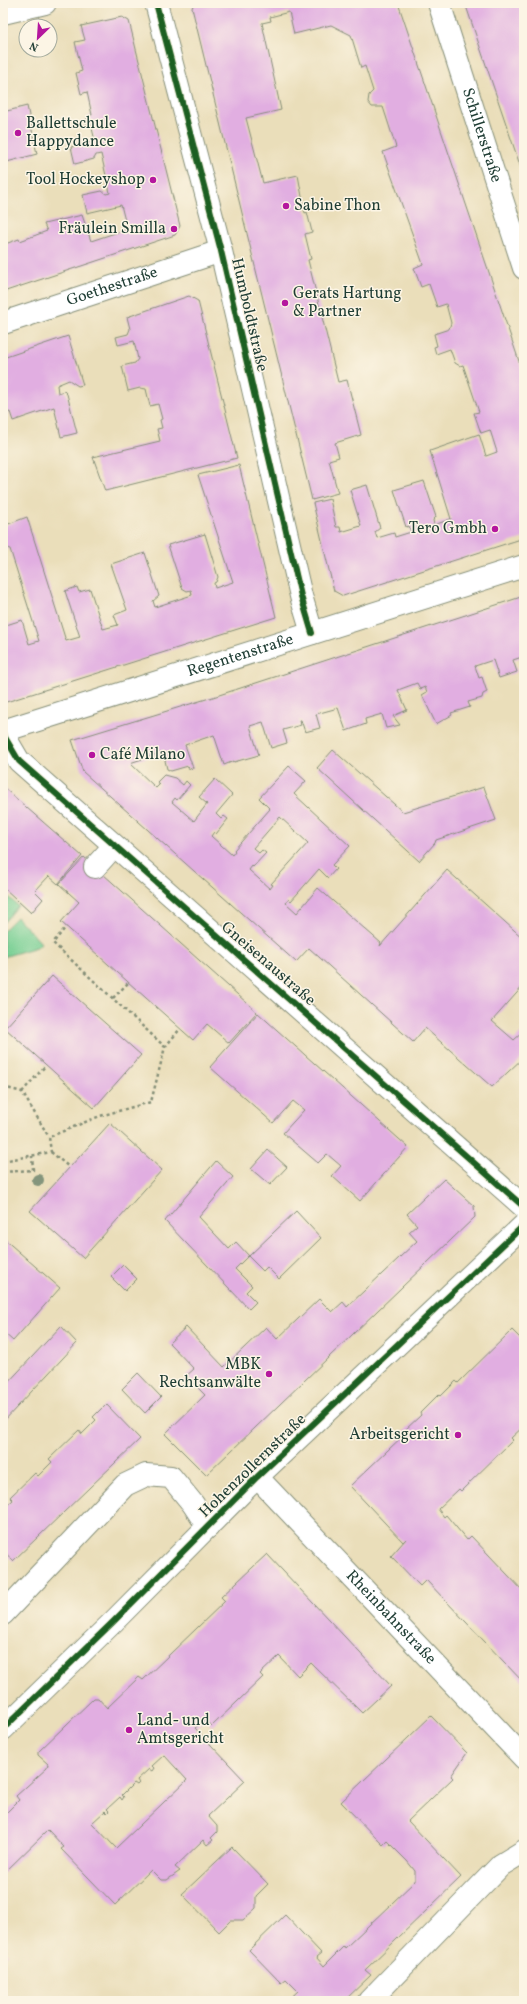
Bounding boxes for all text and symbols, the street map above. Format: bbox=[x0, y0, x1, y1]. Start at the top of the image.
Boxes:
north arrow bbox=[18, 18, 58, 58]
text: N bbox=[28, 37, 41, 54]
street label: Schillerstraße bbox=[456, 85, 507, 185]
place label: Ballettschule Happydance bbox=[26, 113, 117, 153]
marker: Ballettschule Happydance bbox=[13, 128, 23, 138]
place label: Tool Hockeyshop bbox=[26, 169, 145, 191]
marker: Tool Hockeyshop bbox=[148, 175, 158, 185]
place label: Sabine Thon bbox=[294, 195, 381, 217]
marker: Sabine Thon bbox=[281, 201, 291, 211]
place label: Fräulein Smilla bbox=[59, 218, 166, 240]
marker: Fräulein Smilla bbox=[169, 224, 179, 234]
street label: Humboldtstraße bbox=[225, 256, 273, 374]
street label: Goethestraße bbox=[64, 262, 161, 312]
place label: Gerats Hartung & Partner bbox=[293, 283, 401, 323]
marker: Gerats Hartung & Partner bbox=[280, 298, 290, 308]
place label: Tero Gmbh bbox=[409, 518, 487, 540]
marker: Tero Gmbh bbox=[490, 524, 500, 534]
street label: Regentenstraße bbox=[184, 629, 296, 683]
place label: Café Milano bbox=[100, 744, 185, 766]
marker: Café Milano bbox=[87, 750, 97, 760]
street label: Gneisenaustraße bbox=[216, 917, 320, 1011]
place label: MBK Rechtsanwälte bbox=[159, 1354, 261, 1394]
marker: MBK Rechtsanwälte bbox=[264, 1369, 274, 1379]
street label: Hohenzollernstraße bbox=[195, 1409, 311, 1523]
place label: Arbeitsgericht bbox=[349, 1424, 450, 1446]
marker: Arbeitsgericht bbox=[453, 1430, 463, 1440]
street label: Rheinbahnstraße bbox=[340, 1566, 441, 1670]
place label: Land- und Amtsgericht bbox=[137, 1710, 224, 1750]
marker: Land- und Amtsgericht bbox=[124, 1725, 134, 1735]

